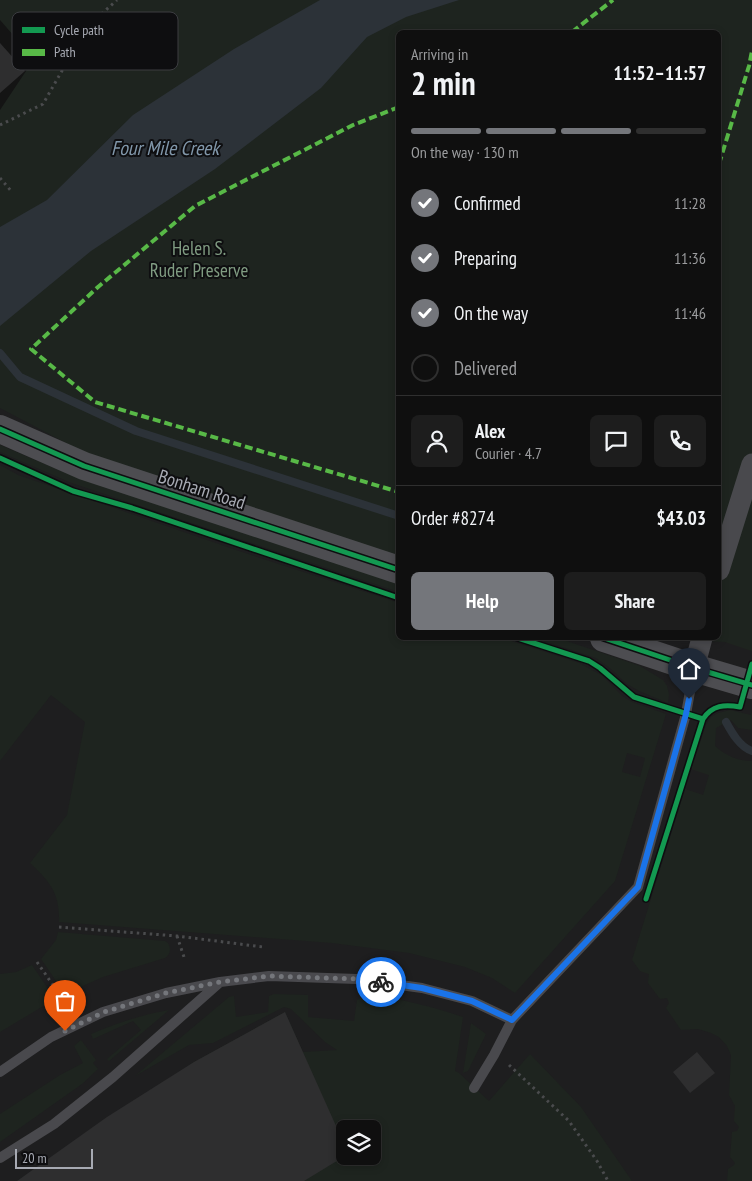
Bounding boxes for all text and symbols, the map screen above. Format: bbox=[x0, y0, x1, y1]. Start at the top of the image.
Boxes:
legend bbox=[12, 12, 178, 70]
text: Cycle path bbox=[54, 21, 104, 39]
text: Path bbox=[54, 43, 76, 61]
text: Arriving in bbox=[411, 44, 468, 64]
text: 11:52–11:57 bbox=[613, 61, 706, 85]
text: 2 min bbox=[411, 62, 476, 104]
water label: Four Mile Creek bbox=[111, 135, 221, 161]
text: On the way · 130 m bbox=[411, 142, 519, 162]
icon: check bbox=[411, 189, 439, 217]
text: Confirmed bbox=[454, 191, 521, 215]
text: 11:28 bbox=[674, 193, 706, 213]
park label: Helen S. Ruder Preserve bbox=[150, 236, 248, 282]
icon: check bbox=[411, 244, 439, 272]
text: Preparing bbox=[454, 246, 517, 270]
text: 11:36 bbox=[674, 248, 706, 268]
icon: check bbox=[411, 299, 439, 327]
text: On the way bbox=[454, 301, 528, 325]
text: 11:46 bbox=[674, 303, 706, 323]
text: Delivered bbox=[454, 356, 517, 380]
button: person bbox=[411, 415, 463, 467]
button: chat bbox=[590, 415, 642, 467]
button: phone bbox=[654, 415, 706, 467]
text: Alex bbox=[475, 419, 505, 443]
text: Courier · 4.7 bbox=[475, 443, 542, 463]
street label: Bonham Road bbox=[155, 464, 249, 514]
text: Order #8274 bbox=[411, 506, 495, 530]
text: $43.03 bbox=[657, 506, 706, 530]
button: Help bbox=[411, 572, 554, 630]
button: Share bbox=[564, 572, 706, 630]
pin bbox=[668, 648, 710, 699]
icon: home bbox=[675, 655, 703, 683]
courier bbox=[356, 957, 406, 1007]
icon: bike bbox=[367, 968, 395, 996]
pin bbox=[44, 980, 86, 1031]
icon: bag bbox=[51, 987, 79, 1015]
map controls bbox=[336, 1120, 381, 1165]
button: layers bbox=[336, 1120, 381, 1165]
scale bar bbox=[15, 1146, 92, 1169]
text: 20 m bbox=[22, 1149, 47, 1167]

